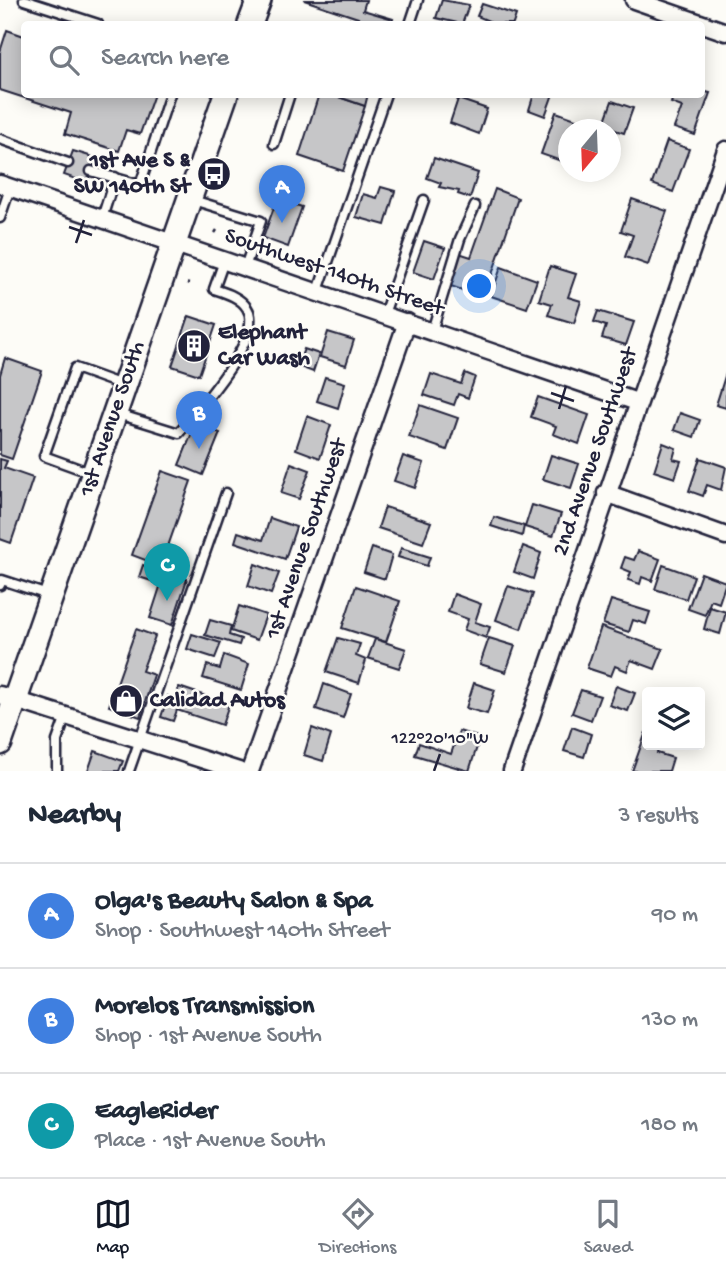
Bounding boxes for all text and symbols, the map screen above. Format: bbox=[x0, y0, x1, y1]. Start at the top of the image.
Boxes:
search box bbox=[21, 21, 705, 98]
icon: search bbox=[45, 41, 83, 79]
text: Search here bbox=[101, 44, 229, 75]
north arrow bbox=[558, 119, 621, 182]
place label: 1st Ave S & SW 140th St bbox=[74, 148, 193, 201]
bus stop icon: 1st Ave S & SW 140th St bbox=[195, 155, 233, 193]
pin: A bbox=[259, 165, 305, 223]
street label: Southwest 140th Street bbox=[221, 223, 449, 324]
your location bbox=[462, 269, 496, 303]
place label: Elephant Car Wash bbox=[218, 320, 311, 373]
building icon: Elephant Car Wash bbox=[175, 327, 213, 365]
street label: 1st Avenue South bbox=[73, 338, 152, 501]
street label: 2nd Avenue Southwest bbox=[548, 343, 645, 560]
pin: B bbox=[176, 391, 222, 449]
street label: 1st Avenue Southwest bbox=[260, 434, 354, 644]
pin: C bbox=[144, 543, 190, 601]
shop icon: Calidad Autos bbox=[107, 682, 145, 720]
map controls bbox=[642, 687, 705, 750]
button: layers bbox=[642, 687, 705, 750]
place label: Calidad Autos bbox=[150, 688, 286, 715]
text: 122°20'10"W bbox=[391, 729, 488, 750]
text: Nearby bbox=[28, 799, 121, 834]
text: 3 results bbox=[618, 803, 698, 830]
text: Olga's Beauty Salon & Spa bbox=[95, 887, 373, 918]
text: A bbox=[44, 902, 58, 929]
text: 90 m bbox=[652, 902, 698, 929]
text: Shop · Southwest 140th Street bbox=[95, 918, 389, 945]
text: Morelos Transmission bbox=[95, 992, 314, 1023]
text: B bbox=[45, 1007, 57, 1034]
text: 130 m bbox=[642, 1007, 698, 1034]
text: Shop · 1st Avenue South bbox=[95, 1023, 322, 1050]
text: EagleRider bbox=[95, 1097, 217, 1128]
text: C bbox=[45, 1112, 57, 1139]
text: 180 m bbox=[641, 1112, 698, 1139]
text: Place · 1st Avenue South bbox=[95, 1128, 326, 1155]
tab: Map bbox=[94, 1195, 132, 1260]
tab: Directions bbox=[319, 1195, 396, 1260]
tab: Saved bbox=[584, 1195, 632, 1260]

